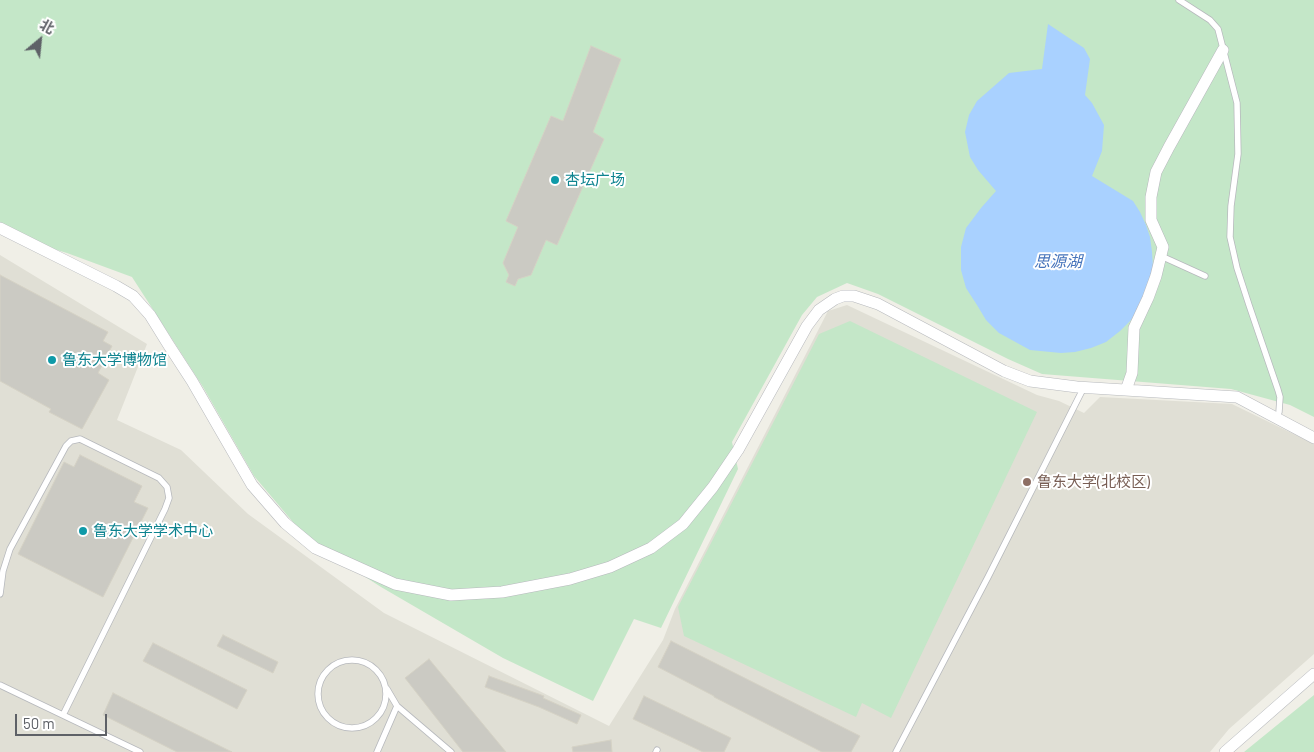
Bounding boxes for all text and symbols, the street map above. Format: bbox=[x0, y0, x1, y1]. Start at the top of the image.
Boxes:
north arrow bbox=[15, 15, 65, 65]
text: 北 bbox=[37, 16, 57, 37]
place label: 杏坛广场 bbox=[565, 171, 625, 189]
marker: 杏坛广场 bbox=[549, 174, 561, 186]
water label: 思源湖 bbox=[1034, 252, 1082, 272]
place label: 鲁东大学博物馆 bbox=[62, 351, 167, 369]
marker: 鲁东大学博物馆 bbox=[46, 354, 58, 366]
place label: 鲁东大学(北校区) bbox=[1037, 473, 1150, 491]
marker: 鲁东大学(北校区) bbox=[1021, 476, 1033, 488]
place label: 鲁东大学学术中心 bbox=[93, 522, 213, 540]
marker: 鲁东大学学术中心 bbox=[77, 525, 89, 537]
scale bar bbox=[18, 704, 110, 736]
text: 50 m bbox=[23, 714, 55, 732]

